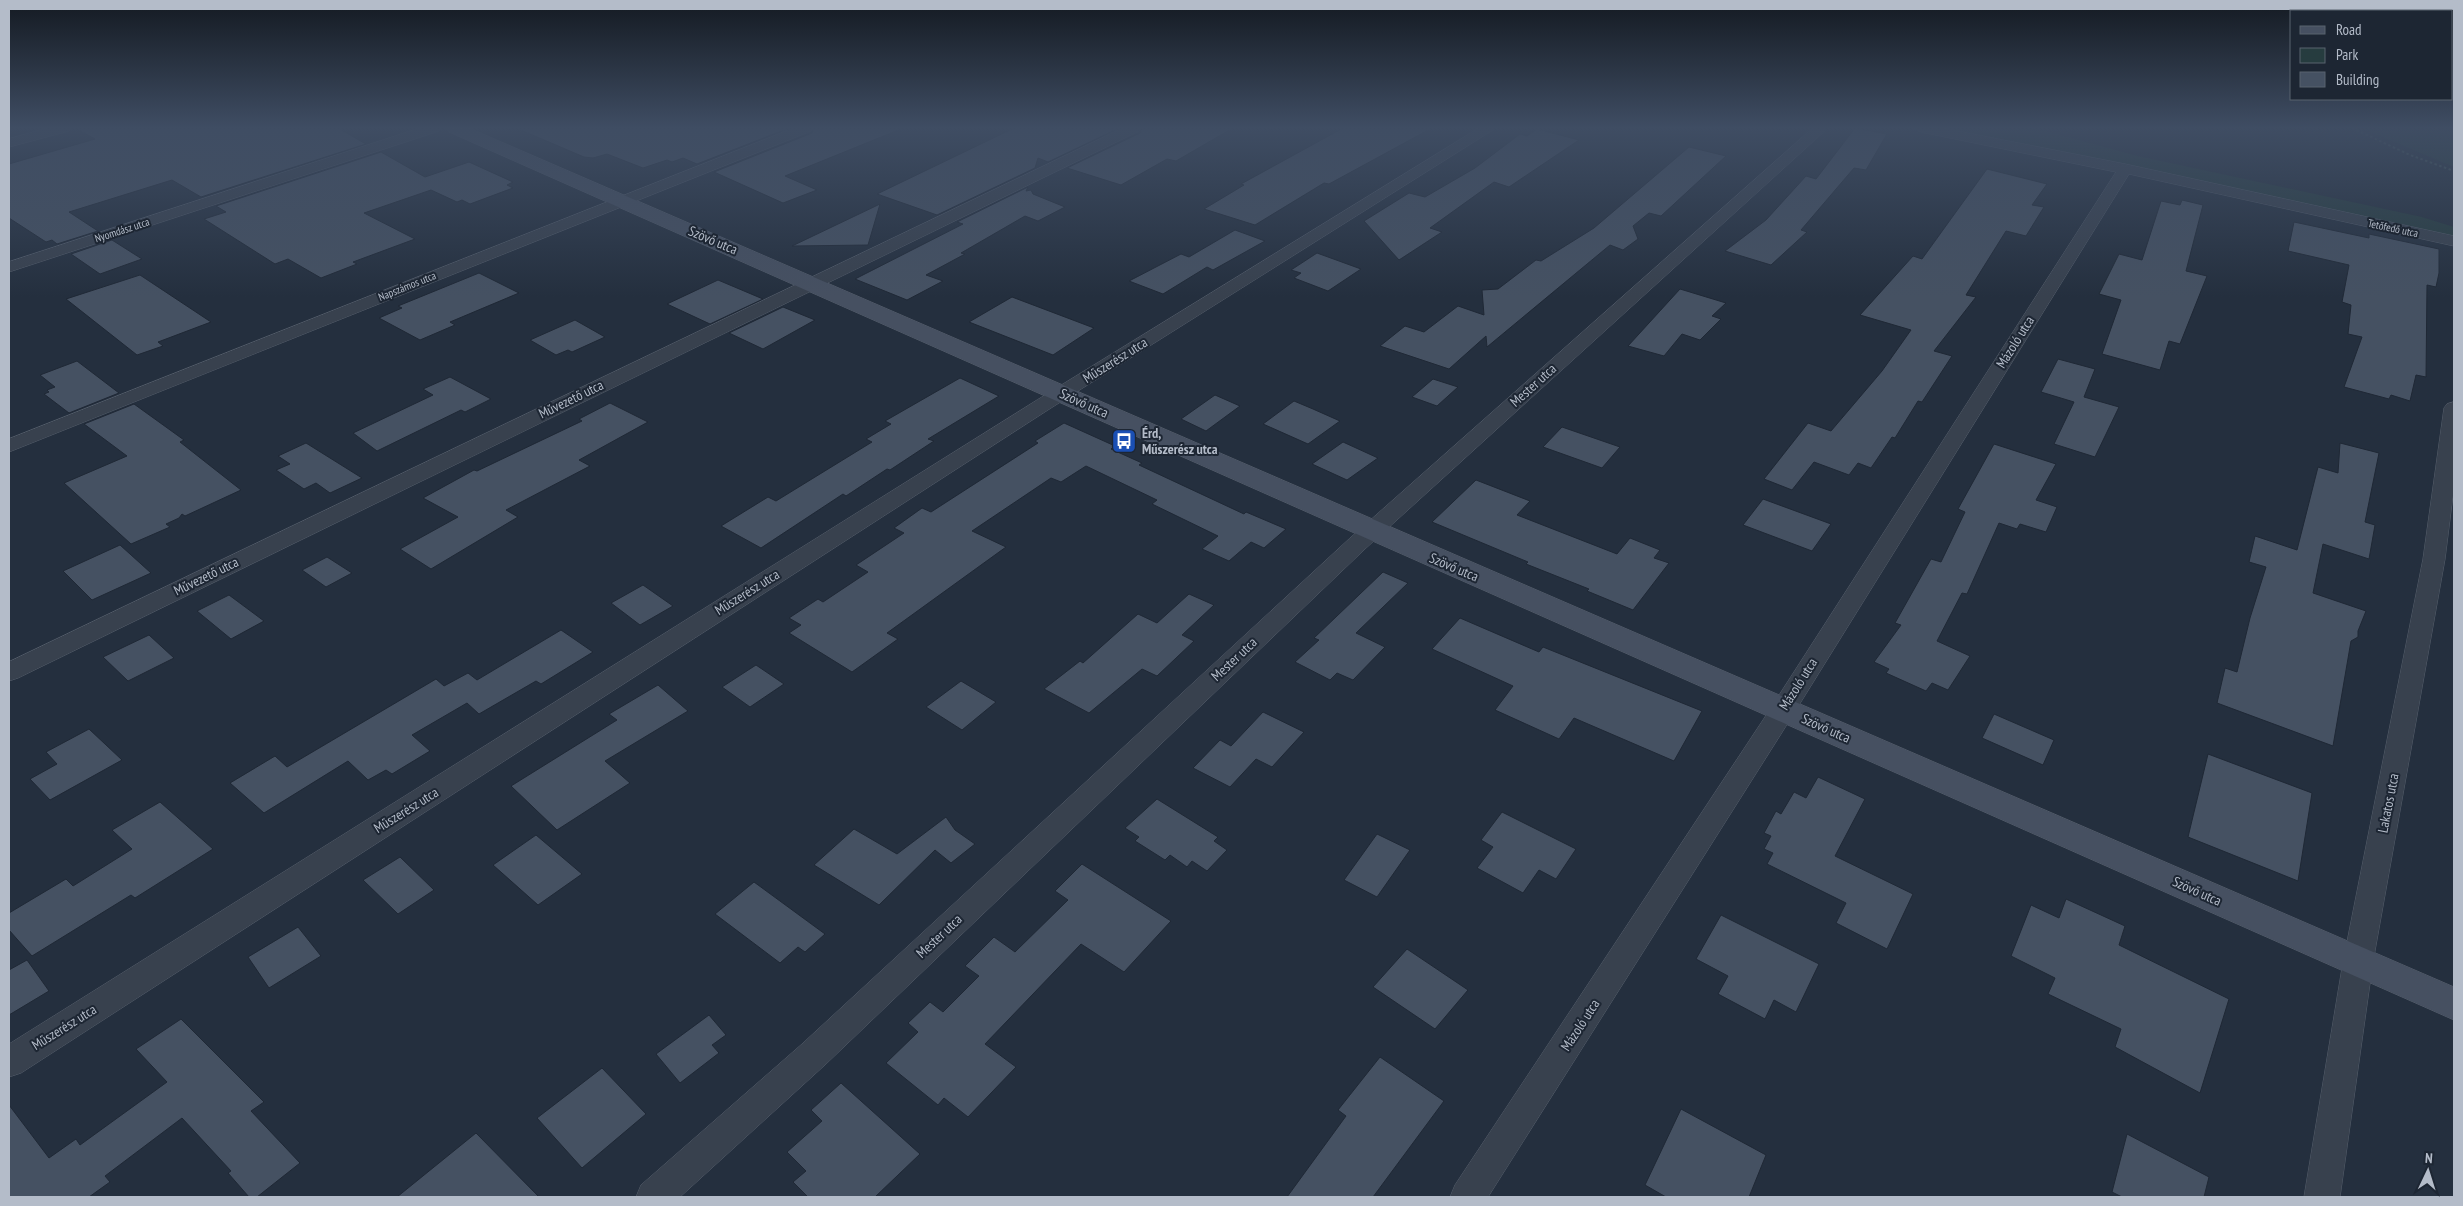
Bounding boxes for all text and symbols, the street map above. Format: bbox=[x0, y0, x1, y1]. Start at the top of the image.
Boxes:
legend bbox=[2290, 10, 2453, 100]
text: Road bbox=[2336, 20, 2362, 39]
text: Park bbox=[2336, 45, 2358, 64]
text: Building bbox=[2336, 70, 2379, 89]
street label: Nyomdász utca bbox=[93, 215, 151, 245]
street label: Tetőfedő utca bbox=[2367, 216, 2419, 240]
street label: Szövő utca bbox=[686, 222, 740, 258]
street label: Napszámos utca bbox=[376, 268, 438, 304]
street label: Mázoló utca bbox=[1992, 313, 2038, 371]
street label: Műszerész utca bbox=[1079, 333, 1151, 387]
street label: Mester utca bbox=[1506, 360, 1560, 410]
street label: Művezető utca bbox=[536, 376, 606, 422]
street label: Szövő utca bbox=[1057, 384, 1111, 422]
place label: Érd, Műszerész utca bbox=[1142, 424, 1218, 458]
bus stop icon: Érd, Műszerész utca bbox=[1111, 428, 1137, 454]
street label: Szövő utca bbox=[1427, 549, 1481, 585]
street label: Művezető utca bbox=[171, 553, 241, 599]
street label: Műszerész utca bbox=[711, 565, 783, 619]
street label: Mester utca bbox=[1207, 633, 1261, 685]
street label: Mázoló utca bbox=[1775, 655, 1821, 713]
street label: Szövő utca bbox=[1799, 709, 1853, 747]
street label: Lakatos utca bbox=[2373, 772, 2403, 834]
street label: Műszerész utca bbox=[370, 783, 442, 837]
street label: Szövő utca bbox=[2170, 872, 2224, 910]
street label: Mester utca bbox=[912, 910, 966, 962]
street label: Mázoló utca bbox=[1557, 996, 1603, 1054]
street label: Műszerész utca bbox=[28, 1000, 100, 1054]
north arrow bbox=[2403, 1146, 2453, 1196]
text: N bbox=[2425, 1149, 2433, 1167]

